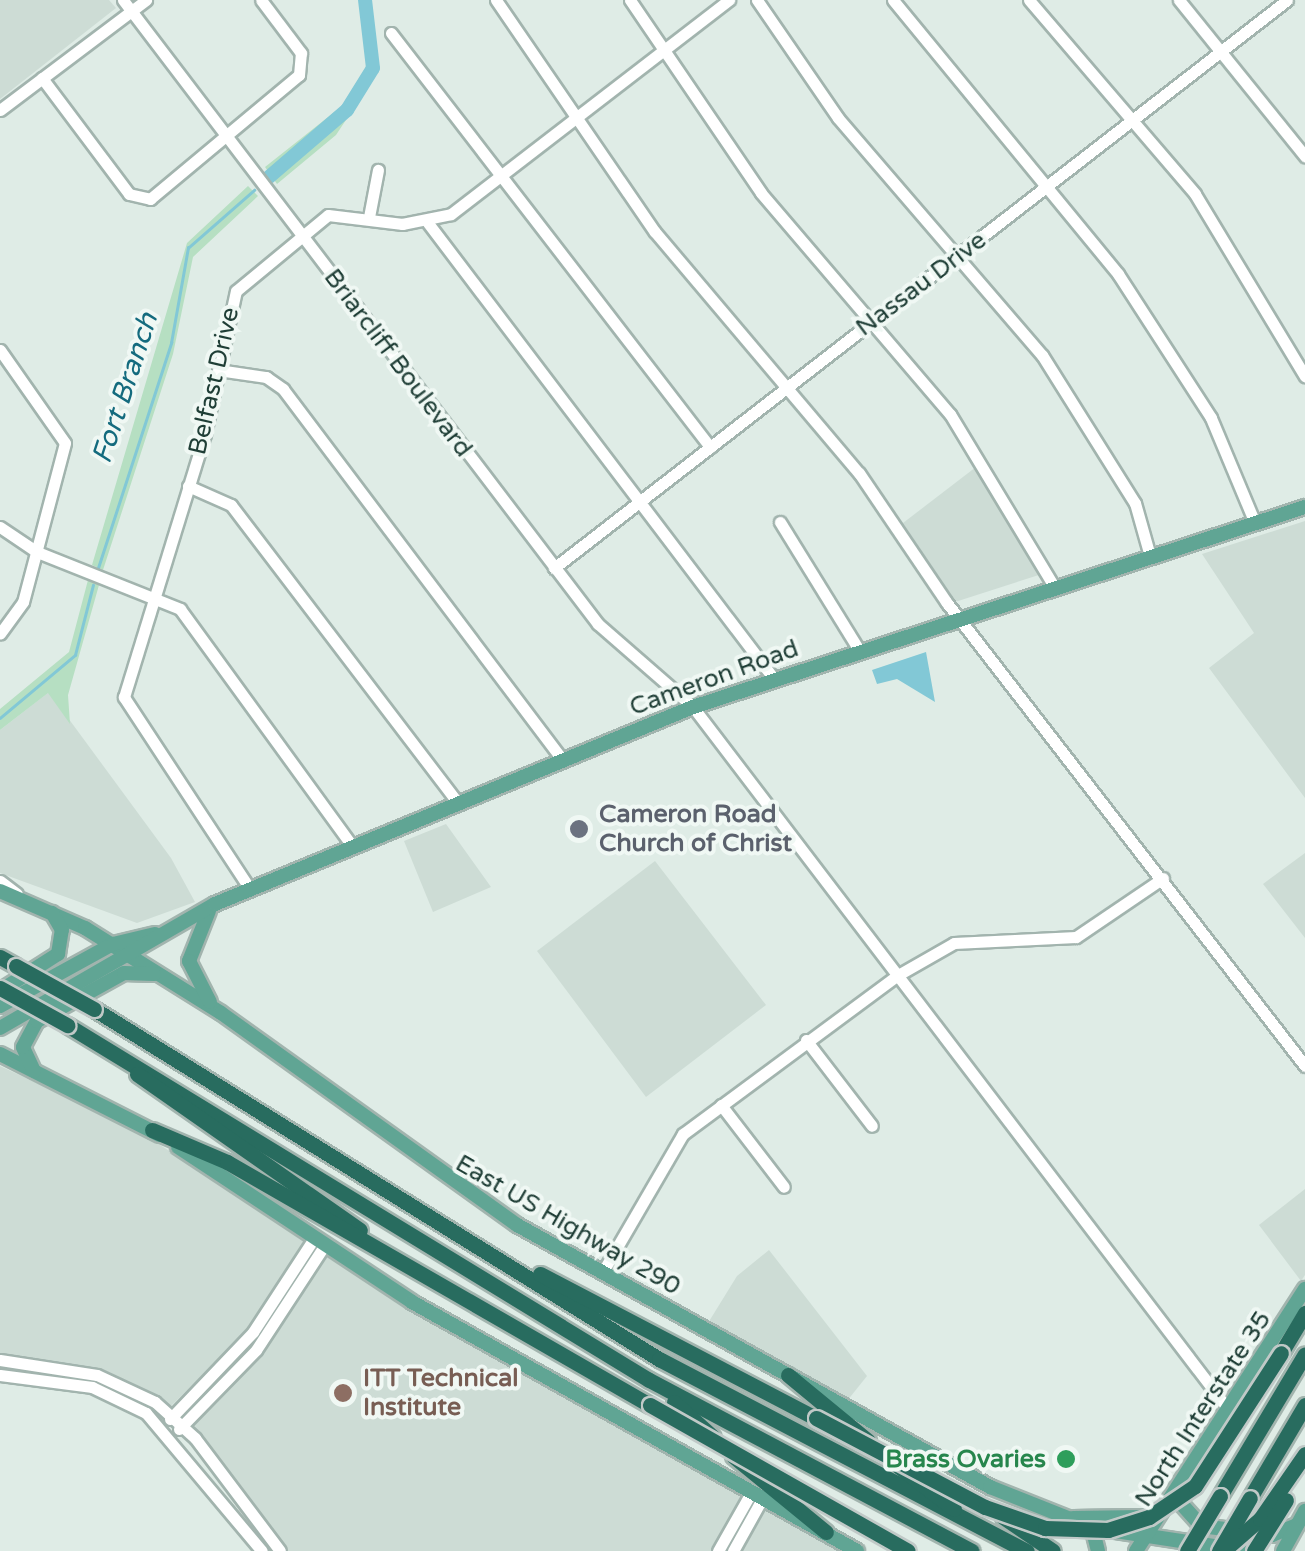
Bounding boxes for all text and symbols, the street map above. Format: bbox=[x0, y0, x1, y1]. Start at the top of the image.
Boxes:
street label: Nassau Drive bbox=[850, 225, 992, 343]
street label: Briarcliff Boulevard bbox=[317, 263, 479, 463]
street label: Belfast Drive bbox=[182, 304, 246, 458]
water label: Fort Branch bbox=[85, 308, 165, 468]
street label: Cameron Road bbox=[625, 634, 803, 722]
place label: Cameron Road Church of Christ bbox=[599, 800, 792, 859]
marker: Cameron Road Church of Christ bbox=[568, 818, 590, 840]
street label: East US Highway 290 bbox=[450, 1148, 686, 1302]
street label: North Interstate 35 bbox=[1129, 1306, 1277, 1512]
place label: ITT Technical Institute bbox=[363, 1364, 518, 1423]
marker: ITT Technical Institute bbox=[332, 1382, 354, 1404]
place label: Brass Ovaries bbox=[885, 1444, 1046, 1474]
marker: Brass Ovaries bbox=[1055, 1448, 1077, 1470]

